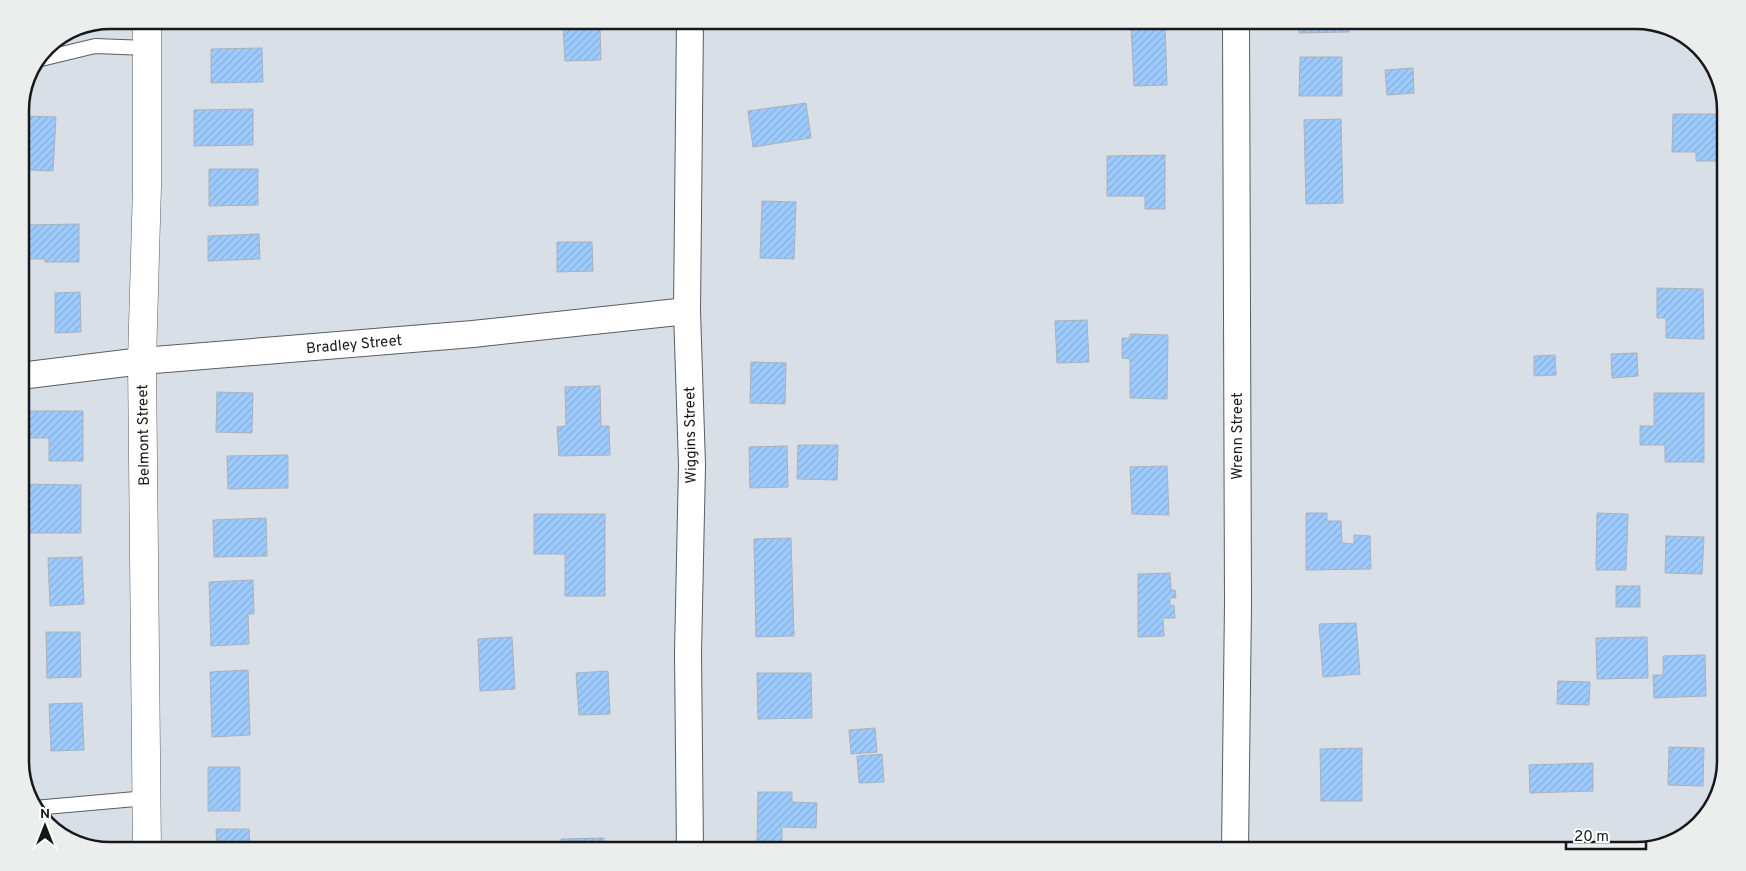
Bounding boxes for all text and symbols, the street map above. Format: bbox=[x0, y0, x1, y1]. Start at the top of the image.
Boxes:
street label: Bradley Street bbox=[305, 332, 403, 359]
street label: Belmont Street bbox=[134, 384, 155, 486]
street label: Wiggins Street bbox=[681, 386, 702, 484]
street label: Wrenn Street bbox=[1229, 392, 1248, 480]
north arrow bbox=[20, 801, 70, 851]
text: N bbox=[40, 806, 50, 823]
scale bar bbox=[1566, 818, 1646, 850]
text: 20 m bbox=[1574, 828, 1609, 847]

